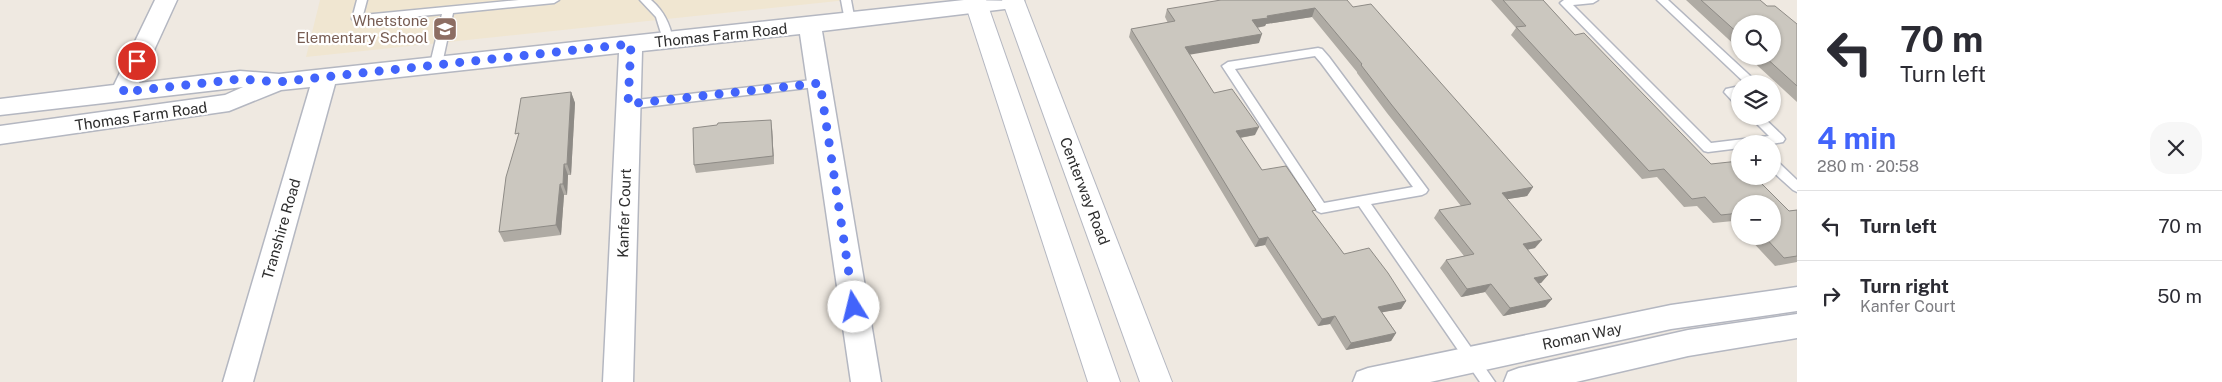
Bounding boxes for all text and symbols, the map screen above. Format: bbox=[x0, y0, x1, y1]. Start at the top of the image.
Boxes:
place label: Whetstone Elementary School bbox=[296, 12, 428, 46]
map controls bbox=[1731, 15, 1781, 245]
button: search bbox=[1731, 15, 1781, 65]
school or university icon: Whetstone Elementary School bbox=[432, 16, 458, 42]
text: 70 m bbox=[1900, 19, 1983, 60]
street label: Thomas Farm Road bbox=[654, 20, 788, 50]
icon: left bbox=[1817, 20, 1882, 85]
pin bbox=[116, 40, 158, 82]
icon: arrive bbox=[123, 47, 151, 75]
text: Turn left bbox=[1900, 61, 1986, 87]
button: layers bbox=[1731, 75, 1781, 125]
street label: Thomas Farm Road bbox=[74, 98, 208, 134]
text: 4 min bbox=[1817, 120, 1896, 156]
button: close bbox=[2150, 122, 2202, 174]
street label: Centerway Road bbox=[1057, 135, 1113, 247]
button: + bbox=[1731, 135, 1781, 185]
text: 280 m · 20:58 bbox=[1817, 157, 1919, 176]
street label: Kanfer Court bbox=[614, 168, 634, 258]
street label: Transhire Road bbox=[258, 177, 304, 281]
button: − bbox=[1731, 195, 1781, 245]
icon: left bbox=[1817, 212, 1845, 240]
text: Turn left bbox=[1860, 215, 1937, 237]
text: 70 m bbox=[2158, 215, 2202, 237]
text: Turn right bbox=[1860, 275, 1949, 297]
position arrow bbox=[827, 280, 879, 332]
icon: right bbox=[1817, 282, 1845, 310]
text: 50 m bbox=[2157, 285, 2202, 307]
text: Kanfer Court bbox=[1860, 297, 1956, 316]
street label: Roman Way bbox=[1540, 319, 1624, 353]

